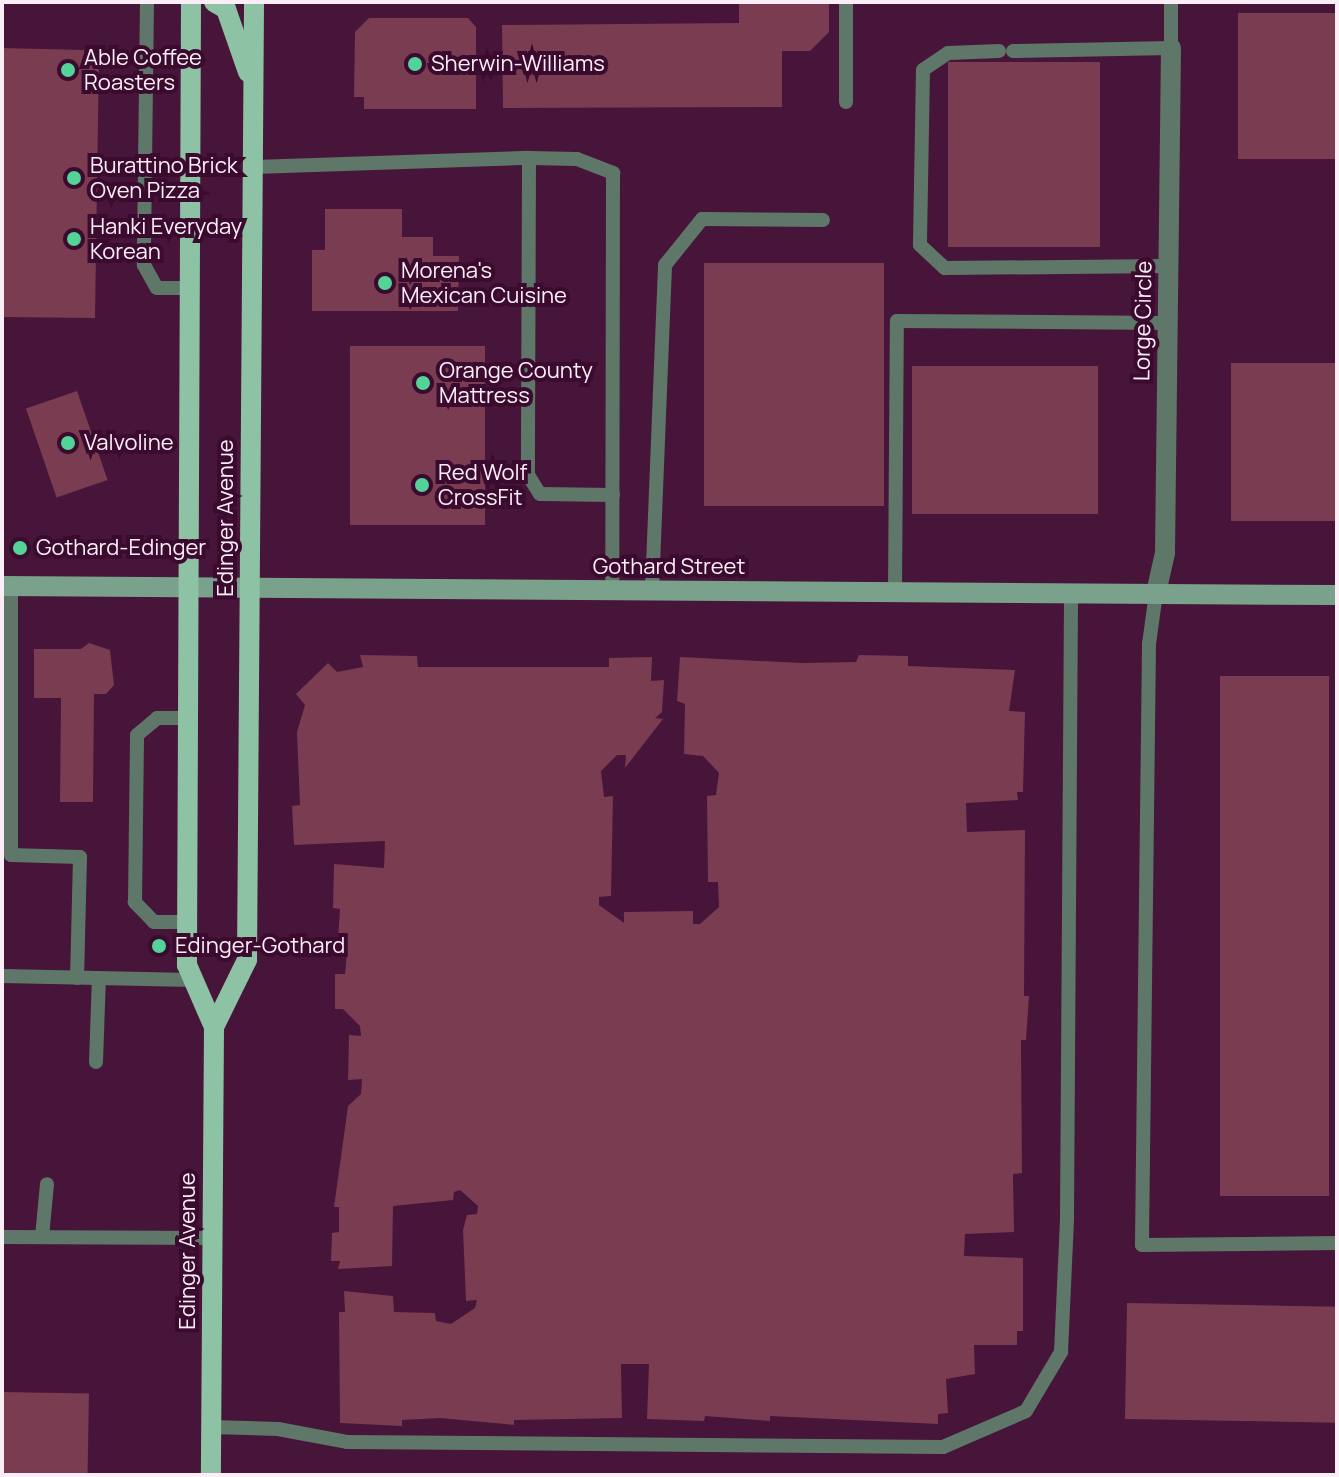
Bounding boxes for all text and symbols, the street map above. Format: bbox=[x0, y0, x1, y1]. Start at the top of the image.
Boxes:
place label: Able Coffee Roasters bbox=[84, 44, 202, 96]
place label: Sherwin-Williams bbox=[431, 51, 605, 77]
marker: Sherwin-Williams bbox=[406, 55, 424, 73]
marker: Able Coffee Roasters bbox=[59, 61, 77, 79]
place label: Burattino Brick Oven Pizza bbox=[90, 152, 238, 204]
marker: Burattino Brick Oven Pizza bbox=[65, 169, 83, 187]
place label: Hanki Everyday Korean bbox=[90, 213, 242, 264]
marker: Hanki Everyday Korean bbox=[65, 230, 83, 248]
place label: Morena's Mexican Cuisine bbox=[401, 257, 567, 308]
street label: Lorge Circle bbox=[1129, 261, 1157, 381]
marker: Morena's Mexican Cuisine bbox=[376, 274, 394, 292]
place label: Orange County Mattress bbox=[439, 357, 593, 408]
marker: Orange County Mattress bbox=[414, 374, 432, 392]
place label: Valvoline bbox=[84, 430, 174, 456]
marker: Valvoline bbox=[59, 434, 77, 452]
street label: Edinger Avenue bbox=[213, 439, 239, 597]
place label: Red Wolf CrossFit bbox=[438, 459, 527, 510]
marker: Red Wolf CrossFit bbox=[413, 476, 431, 494]
place label: Gothard-Edinger bbox=[36, 535, 206, 561]
marker: Gothard-Edinger bbox=[11, 539, 29, 557]
street label: Gothard Street bbox=[593, 554, 745, 580]
place label: Edinger-Gothard bbox=[175, 933, 345, 959]
marker: Edinger-Gothard bbox=[150, 937, 168, 955]
street label: Edinger Avenue bbox=[175, 1172, 201, 1330]

